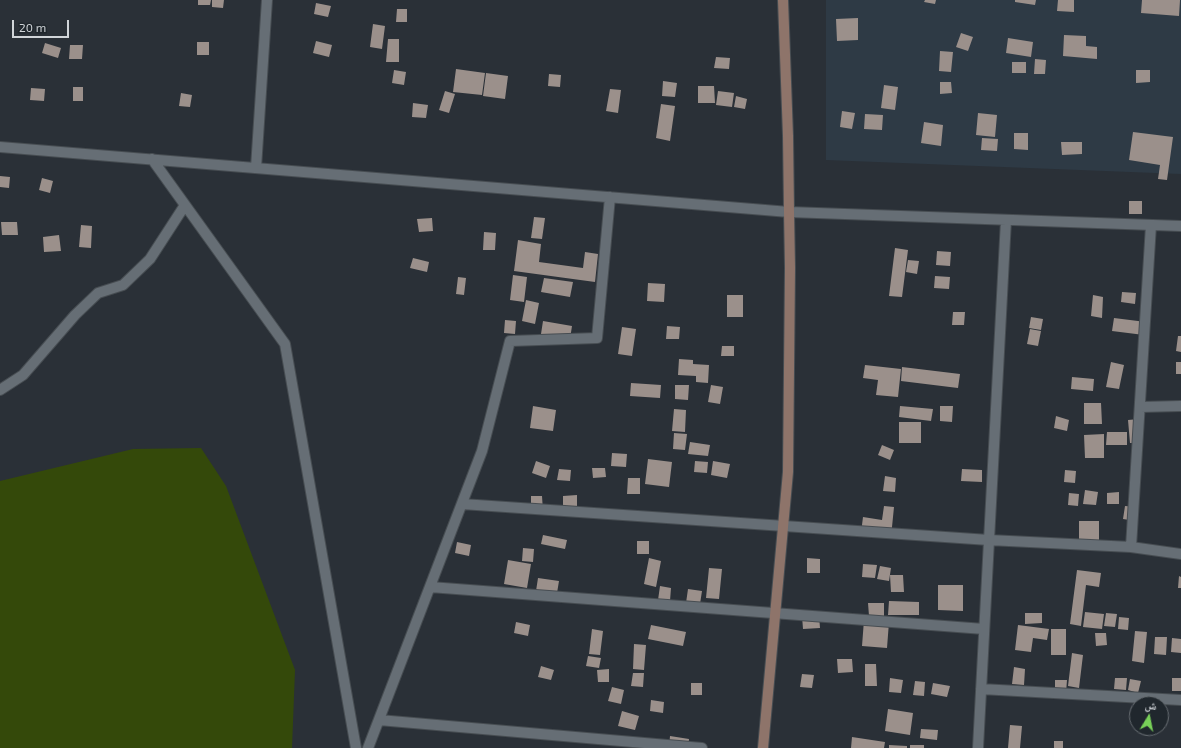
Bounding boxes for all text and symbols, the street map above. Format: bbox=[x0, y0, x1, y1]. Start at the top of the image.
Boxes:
scale bar bbox=[14, 12, 71, 38]
text: 20 m bbox=[19, 20, 46, 34]
north arrow bbox=[1129, 696, 1169, 736]
text: ش bbox=[1144, 697, 1158, 712]

